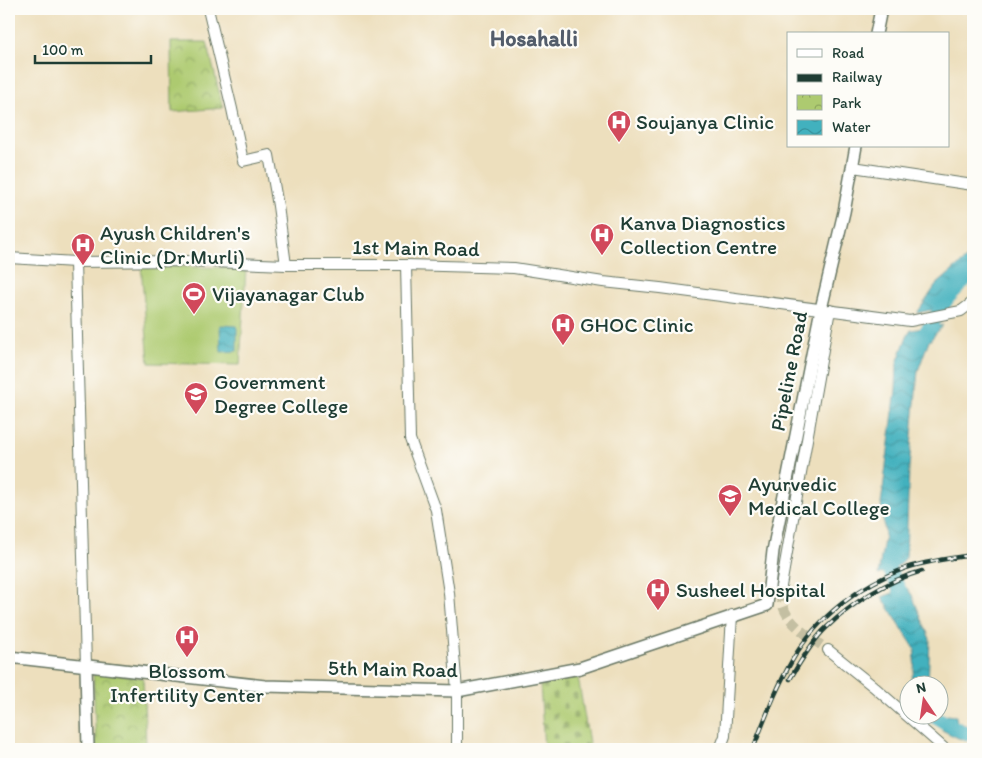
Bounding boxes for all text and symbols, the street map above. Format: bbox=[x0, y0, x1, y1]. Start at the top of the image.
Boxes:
district label: Hosahalli bbox=[490, 25, 578, 52]
scale bar bbox=[35, 32, 151, 64]
legend bbox=[787, 32, 950, 148]
text: 100 m bbox=[42, 41, 84, 59]
text: Road bbox=[832, 44, 865, 62]
text: Railway bbox=[832, 68, 882, 86]
text: Park bbox=[832, 94, 862, 112]
hospital icon: Soujanya Clinic bbox=[606, 109, 632, 143]
place label: Soujanya Clinic bbox=[636, 109, 774, 134]
text: Water bbox=[832, 118, 871, 136]
place label: Kanva Diagnostics Collection Centre bbox=[620, 210, 786, 259]
place label: Ayush Children's Clinic (Dr.Murli) bbox=[100, 220, 250, 269]
hospital icon: Kanva Diagnostics Collection Centre bbox=[589, 222, 615, 256]
hospital icon: Ayush Children's Clinic (Dr.Murli) bbox=[70, 232, 96, 266]
street label: 1st Main Road bbox=[352, 234, 480, 261]
sports icon: Vijayanagar Club bbox=[181, 281, 207, 315]
place label: Vijayanagar Club bbox=[212, 281, 365, 306]
street label: Pipeline Road bbox=[765, 308, 813, 433]
hospital icon: GHOC Clinic bbox=[550, 312, 576, 346]
place label: GHOC Clinic bbox=[580, 312, 694, 337]
place label: Government Degree College bbox=[214, 369, 348, 418]
school or university icon: Government Degree College bbox=[183, 381, 209, 415]
place label: Ayurvedic Medical College bbox=[748, 471, 890, 520]
school or university icon: Ayurvedic Medical College bbox=[717, 483, 743, 517]
hospital icon: Susheel Hospital bbox=[645, 577, 671, 611]
place label: Susheel Hospital bbox=[676, 577, 825, 602]
hospital icon: Blossom Infertility Center bbox=[174, 624, 200, 658]
street label: 5th Main Road bbox=[328, 655, 459, 682]
place label: Blossom Infertility Center bbox=[110, 658, 265, 707]
north arrow bbox=[900, 676, 950, 726]
text: N bbox=[915, 678, 928, 697]

